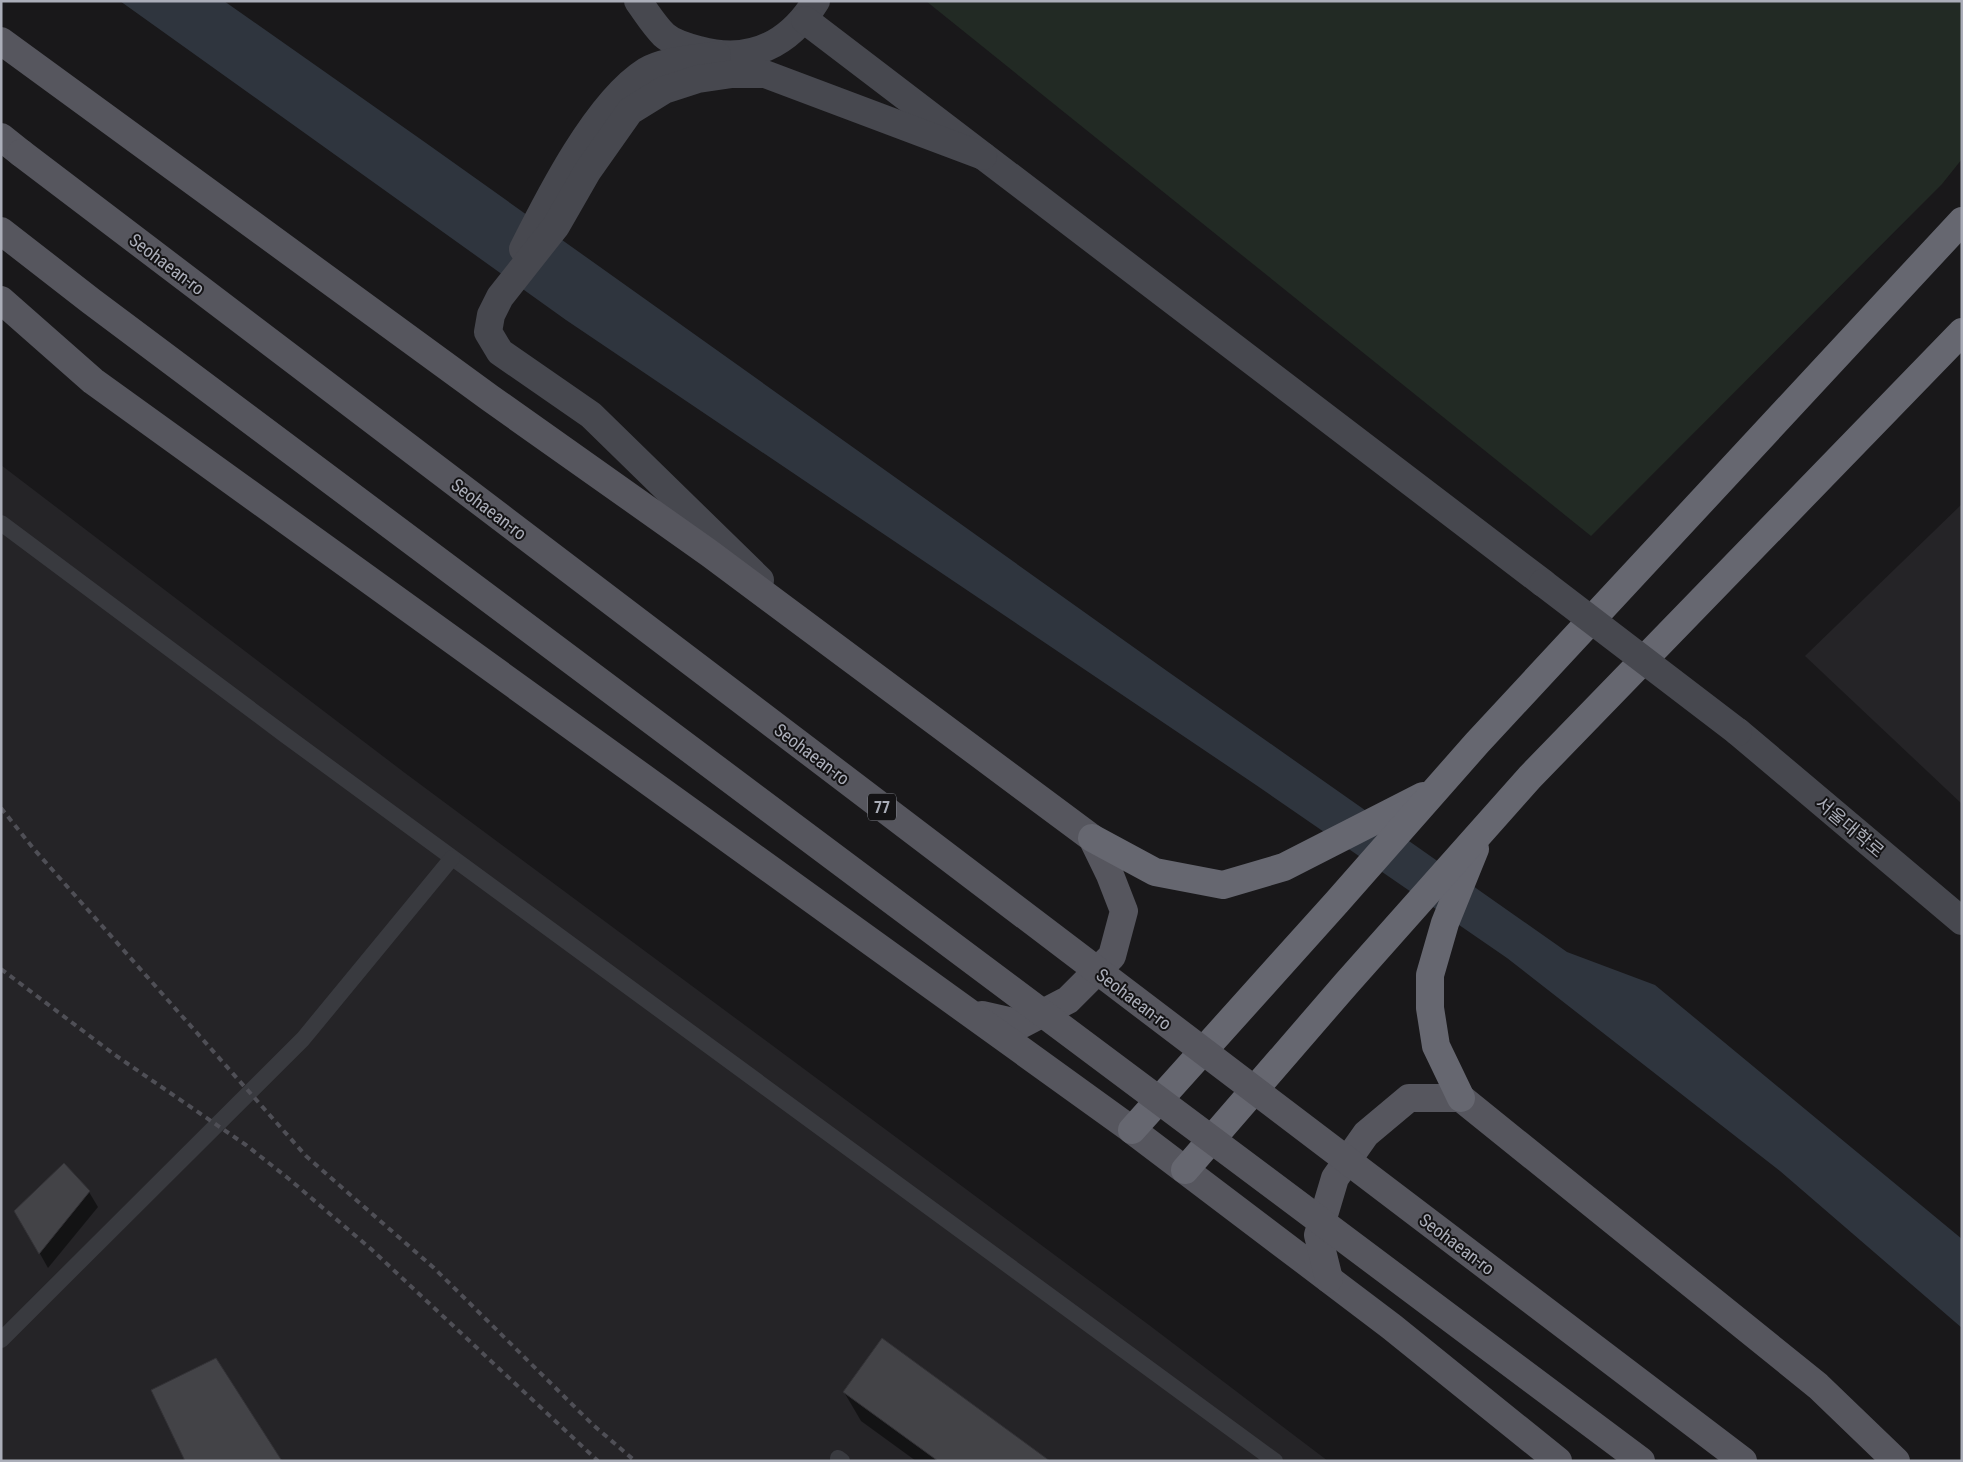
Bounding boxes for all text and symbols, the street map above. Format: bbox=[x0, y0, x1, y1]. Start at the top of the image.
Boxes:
street label: Seohaean-ro bbox=[125, 229, 209, 299]
street label: Seohaean-ro bbox=[447, 474, 531, 544]
street label: Seohaean-ro bbox=[770, 719, 854, 789]
street label: 서울대학로 bbox=[1812, 792, 1888, 862]
road number: 77 bbox=[868, 794, 896, 820]
street label: Seohaean-ro bbox=[1092, 964, 1176, 1034]
street label: Seohaean-ro bbox=[1415, 1209, 1499, 1279]

